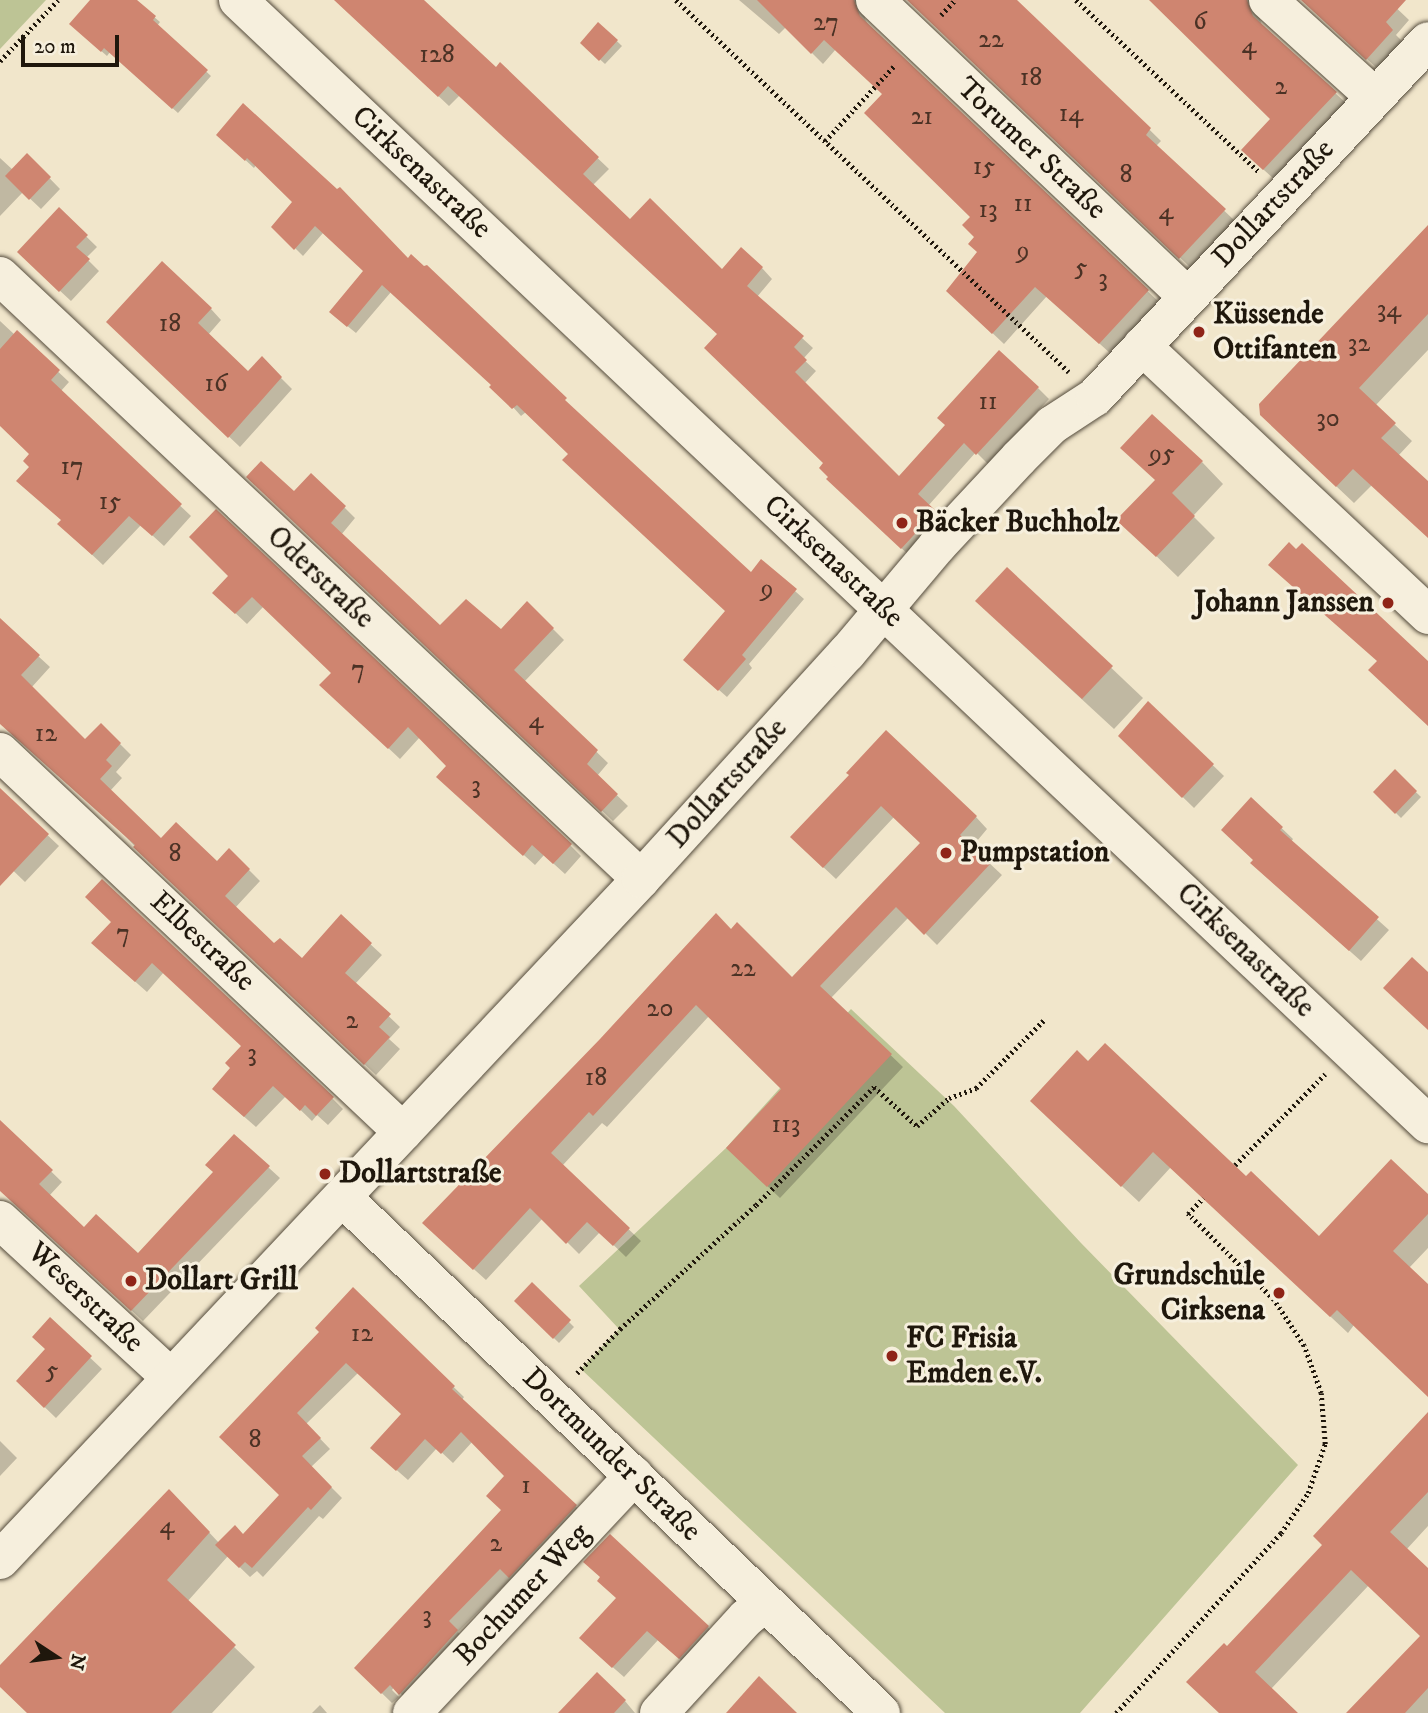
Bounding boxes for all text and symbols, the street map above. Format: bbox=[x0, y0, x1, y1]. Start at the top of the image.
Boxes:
house number: 6 bbox=[1193, 6, 1207, 38]
house number: 27 bbox=[813, 7, 839, 39]
scale bar bbox=[24, 21, 122, 65]
house number: 22 bbox=[978, 24, 1004, 56]
house number: 4 bbox=[1242, 30, 1256, 62]
text: 20 m bbox=[34, 34, 76, 60]
house number: 128 bbox=[419, 39, 455, 71]
house number: 18 bbox=[1020, 62, 1042, 94]
street label: Torumer Straße bbox=[949, 70, 1113, 228]
house number: 2 bbox=[1275, 71, 1287, 103]
house number: 14 bbox=[1059, 98, 1083, 130]
street label: Cirksenastraße bbox=[343, 99, 499, 247]
house number: 21 bbox=[911, 101, 933, 133]
street label: Dollartstraße bbox=[1205, 132, 1343, 276]
house number: 15 bbox=[973, 151, 995, 183]
house number: 8 bbox=[1119, 159, 1133, 191]
house number: 11 bbox=[1013, 188, 1033, 220]
house number: 13 bbox=[978, 194, 998, 226]
house number: 4 bbox=[1159, 196, 1173, 228]
house number: 9 bbox=[1017, 235, 1029, 267]
house number: 5 bbox=[1075, 252, 1087, 284]
house number: 3 bbox=[1098, 263, 1108, 295]
house number: 34 bbox=[1377, 294, 1401, 326]
place label: Küssende Ottifanten bbox=[1213, 297, 1337, 368]
house number: 18 bbox=[159, 308, 181, 340]
marker: Küssende Ottifanten bbox=[1191, 324, 1207, 340]
house number: 32 bbox=[1348, 328, 1370, 360]
house number: 16 bbox=[205, 368, 227, 400]
house number: 11 bbox=[978, 386, 998, 418]
house number: 30 bbox=[1316, 403, 1340, 435]
house number: 95 bbox=[1149, 438, 1175, 470]
house number: 17 bbox=[60, 451, 84, 483]
house number: 15 bbox=[99, 486, 121, 518]
street label: Cirksenastraße bbox=[755, 488, 911, 636]
place label: Bäcker Buchholz bbox=[916, 505, 1120, 541]
marker: Bäcker Buchholz bbox=[894, 515, 910, 531]
street label: Oderstraße bbox=[259, 519, 381, 637]
house number: 9 bbox=[761, 573, 773, 605]
place label: Johann Janssen bbox=[1194, 585, 1374, 621]
marker: Johann Janssen bbox=[1380, 595, 1396, 611]
house number: 7 bbox=[351, 654, 365, 686]
house number: 4 bbox=[529, 705, 543, 737]
street label: Dollartstraße bbox=[660, 712, 796, 856]
house number: 12 bbox=[35, 718, 57, 750]
house number: 3 bbox=[471, 770, 481, 802]
place label: Pumpstation bbox=[960, 835, 1109, 871]
house number: 8 bbox=[168, 838, 182, 870]
marker: Pumpstation bbox=[938, 845, 954, 861]
street label: Cirksenastraße bbox=[1168, 876, 1322, 1026]
street label: Elbestraße bbox=[142, 884, 262, 1000]
house number: 7 bbox=[116, 918, 130, 950]
house number: 22 bbox=[730, 953, 756, 985]
house number: 20 bbox=[647, 993, 673, 1025]
house number: 2 bbox=[346, 1005, 358, 1037]
house number: 3 bbox=[247, 1038, 257, 1070]
house number: 18 bbox=[585, 1062, 607, 1094]
house number: 113 bbox=[772, 1109, 800, 1141]
place label: Dollartstraße bbox=[339, 1156, 501, 1192]
marker: Dollartstraße bbox=[317, 1166, 333, 1182]
street label: Weserstraße bbox=[19, 1235, 151, 1361]
place label: Grundschule Cirksena bbox=[1114, 1258, 1265, 1328]
place label: Dollart Grill bbox=[145, 1263, 298, 1299]
marker: Dollart Grill bbox=[123, 1273, 139, 1289]
marker: Grundschule Cirksena bbox=[1271, 1285, 1287, 1301]
house number: 12 bbox=[351, 1318, 373, 1350]
place label: FC Frisia Emden e.V. bbox=[906, 1321, 1042, 1392]
marker: FC Frisia Emden e.V. bbox=[884, 1348, 900, 1364]
house number: 5 bbox=[46, 1355, 58, 1387]
street label: Dortmunder Straße bbox=[514, 1360, 708, 1550]
house number: 8 bbox=[248, 1424, 262, 1456]
house number: 1 bbox=[521, 1470, 531, 1502]
house number: 4 bbox=[160, 1510, 174, 1542]
street label: Bochumer Weg bbox=[448, 1516, 598, 1674]
house number: 2 bbox=[490, 1528, 502, 1560]
house number: 3 bbox=[422, 1600, 432, 1632]
north arrow bbox=[21, 1622, 91, 1692]
text: N bbox=[64, 1652, 90, 1672]

